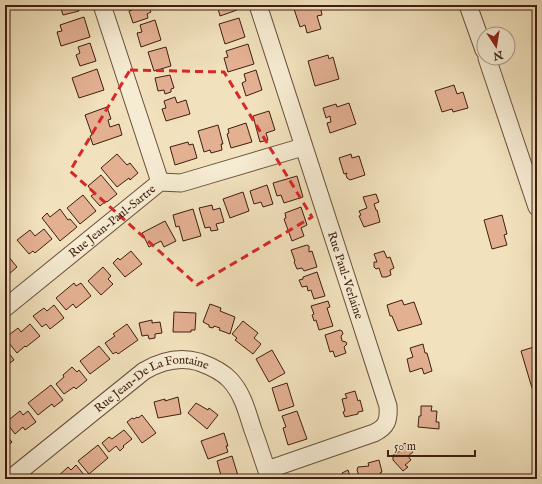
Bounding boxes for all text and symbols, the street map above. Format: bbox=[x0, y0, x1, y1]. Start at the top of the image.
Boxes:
north arrow bbox=[476, 26, 516, 66]
text: N bbox=[491, 47, 505, 63]
street label: Rue Jean-Paul-Sartre bbox=[66, 181, 159, 261]
street label: Rue Paul-Verlaine bbox=[324, 229, 367, 321]
street label: Rue Jean-De La Fontaine bbox=[91, 352, 212, 416]
scale bar bbox=[388, 432, 475, 458]
text: 50 m bbox=[394, 439, 416, 454]

